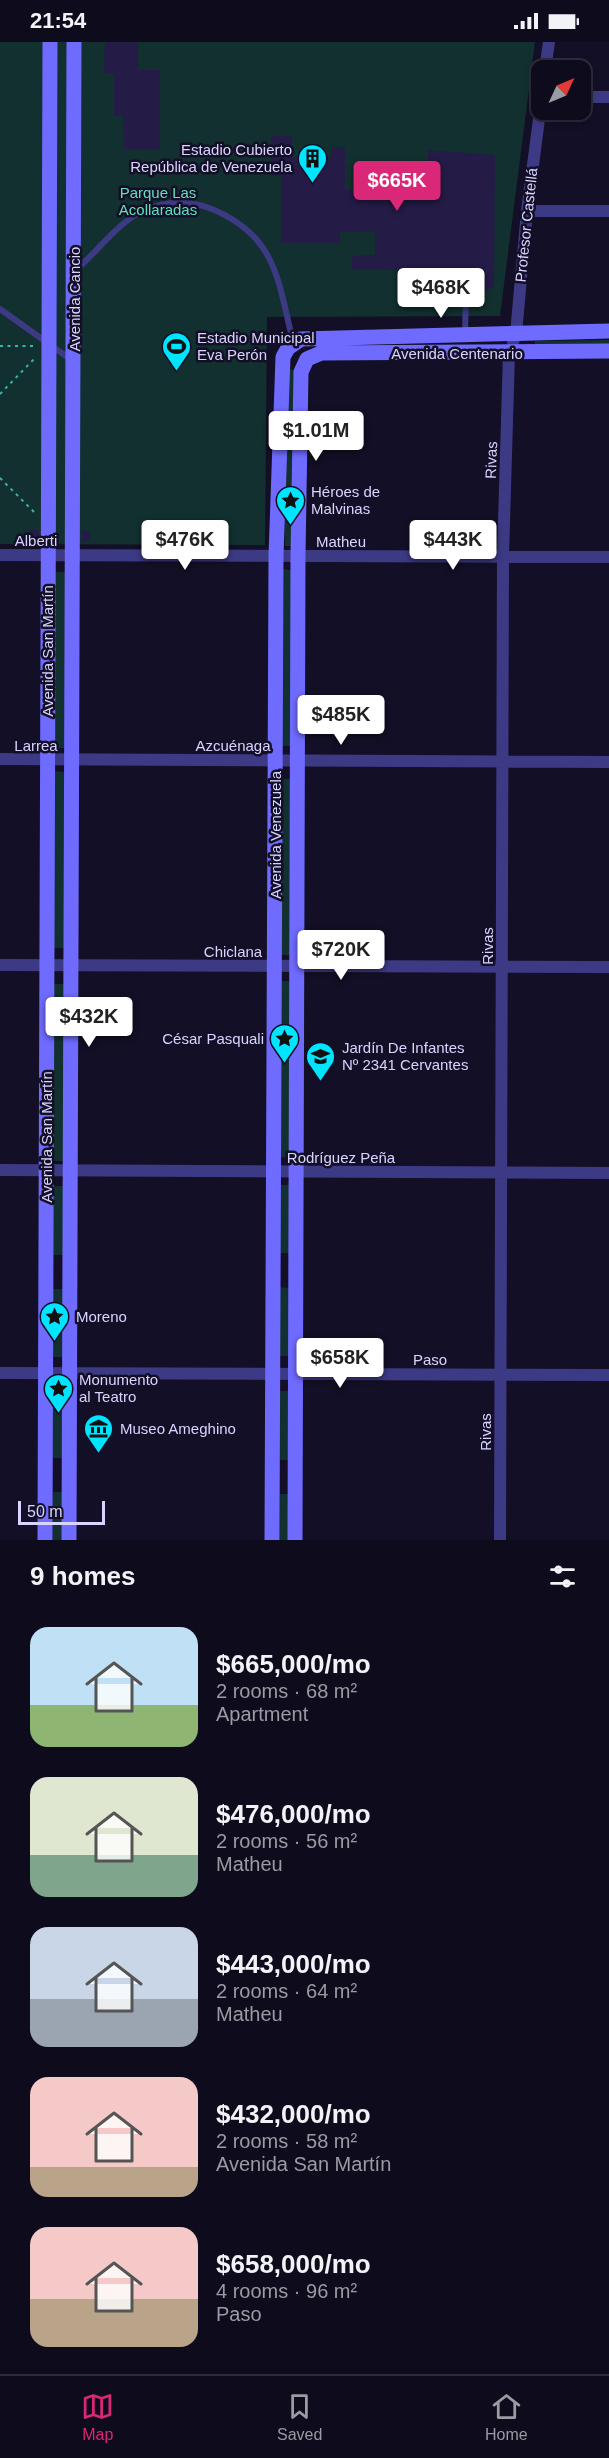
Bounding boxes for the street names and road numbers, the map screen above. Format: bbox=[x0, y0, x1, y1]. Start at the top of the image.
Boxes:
street label: Profesor Castellá bbox=[512, 166, 541, 283]
street label: Avenida Cancio bbox=[66, 247, 83, 351]
street label: Avenida Centenario bbox=[391, 345, 523, 362]
street label: Rivas bbox=[482, 441, 500, 479]
street label: Alberti bbox=[15, 532, 57, 549]
street label: Matheu bbox=[316, 533, 366, 550]
street label: Avenida San Martín bbox=[39, 585, 56, 717]
street label: Larrea bbox=[14, 737, 58, 754]
street label: Azcuénaga bbox=[195, 737, 271, 754]
street label: Avenida Venezuela bbox=[267, 770, 284, 899]
street label: Rivas bbox=[479, 927, 496, 965]
street label: Chiclana bbox=[204, 943, 263, 960]
street label: Avenida San Martín bbox=[38, 1071, 55, 1203]
street label: Rodríguez Peña bbox=[287, 1149, 396, 1166]
street label: Paso bbox=[413, 1351, 447, 1368]
street label: Rivas bbox=[477, 1413, 494, 1451]

